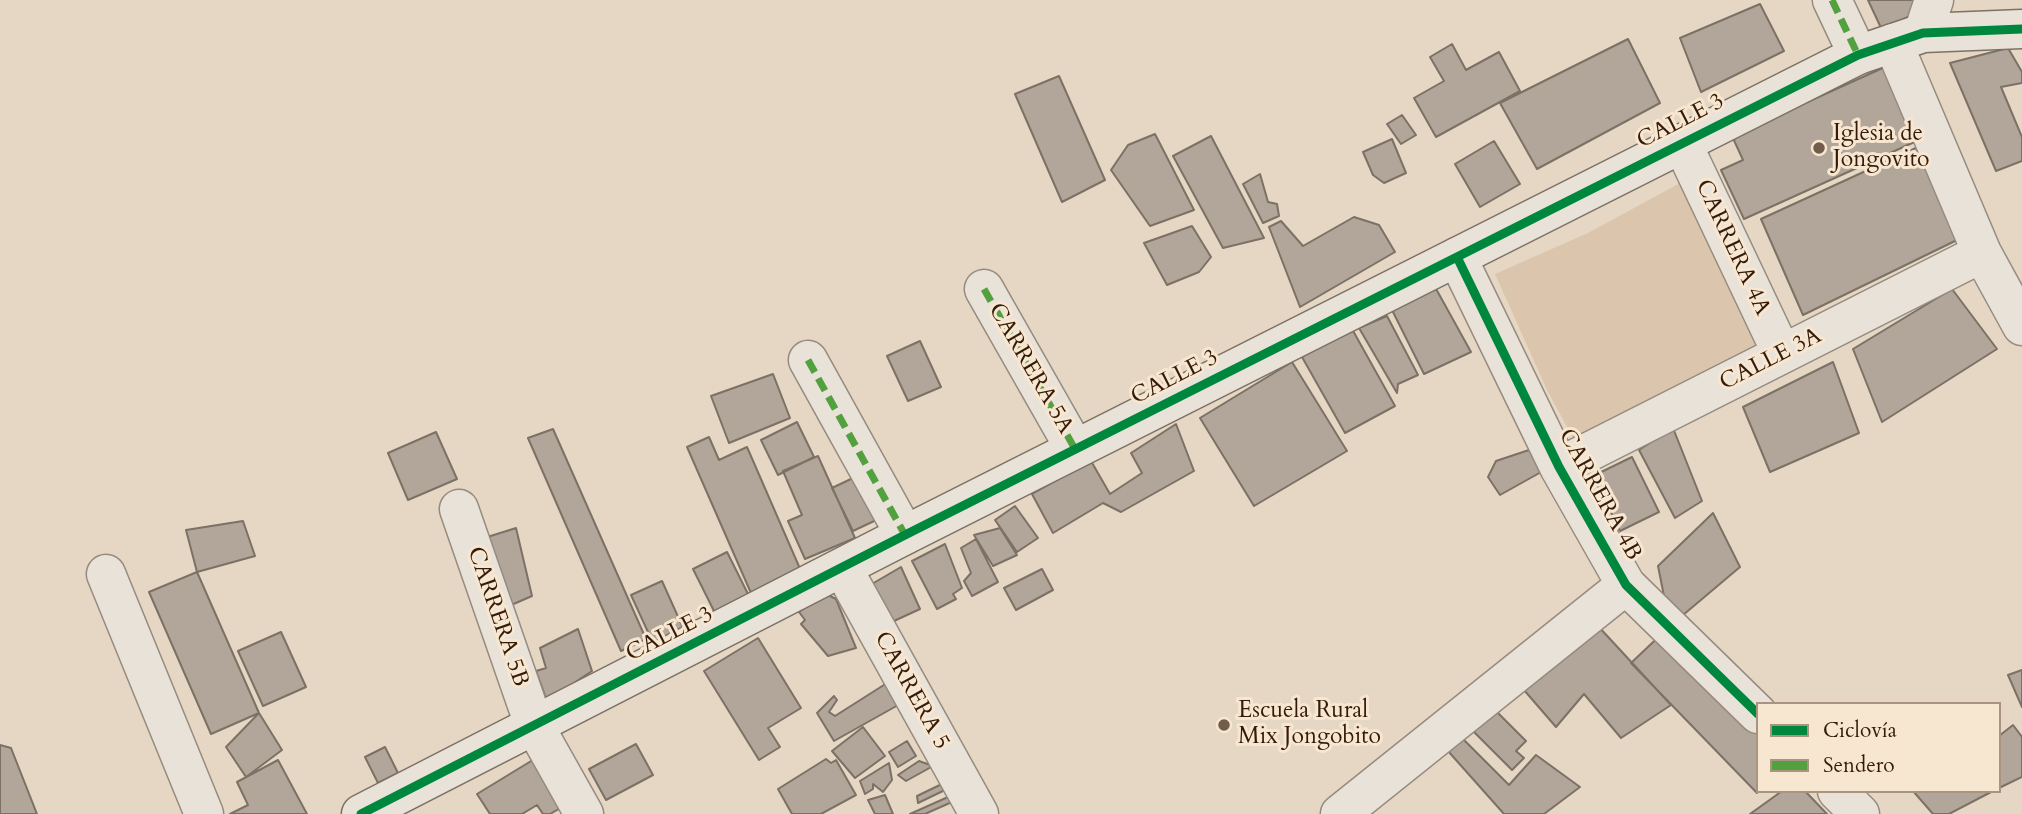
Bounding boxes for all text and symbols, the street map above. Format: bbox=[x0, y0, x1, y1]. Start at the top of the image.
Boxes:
street label: CALLE 3 bbox=[1633, 88, 1729, 156]
place label: Iglesia de Jongovito bbox=[1833, 121, 1929, 175]
marker: Iglesia de Jongovito bbox=[1811, 140, 1827, 156]
street label: CARRERA 4A bbox=[1689, 176, 1775, 320]
street label: CARRERA 5A bbox=[981, 299, 1079, 439]
street label: CALLE 3A bbox=[1716, 323, 1826, 397]
street label: CALLE 3 bbox=[1127, 344, 1223, 412]
street label: CARRERA 4B bbox=[1552, 425, 1646, 565]
street label: CARRERA 5B bbox=[460, 544, 534, 690]
street label: CALLE 3 bbox=[622, 601, 718, 669]
street label: CARRERA 5 bbox=[867, 627, 955, 755]
place label: Escuela Rural Mix Jongobito bbox=[1238, 698, 1381, 752]
legend bbox=[1756, 702, 2001, 793]
text: Ciclovía bbox=[1823, 716, 1897, 745]
marker: Escuela Rural Mix Jongobito bbox=[1216, 717, 1232, 733]
text: Sendero bbox=[1823, 751, 1895, 780]

